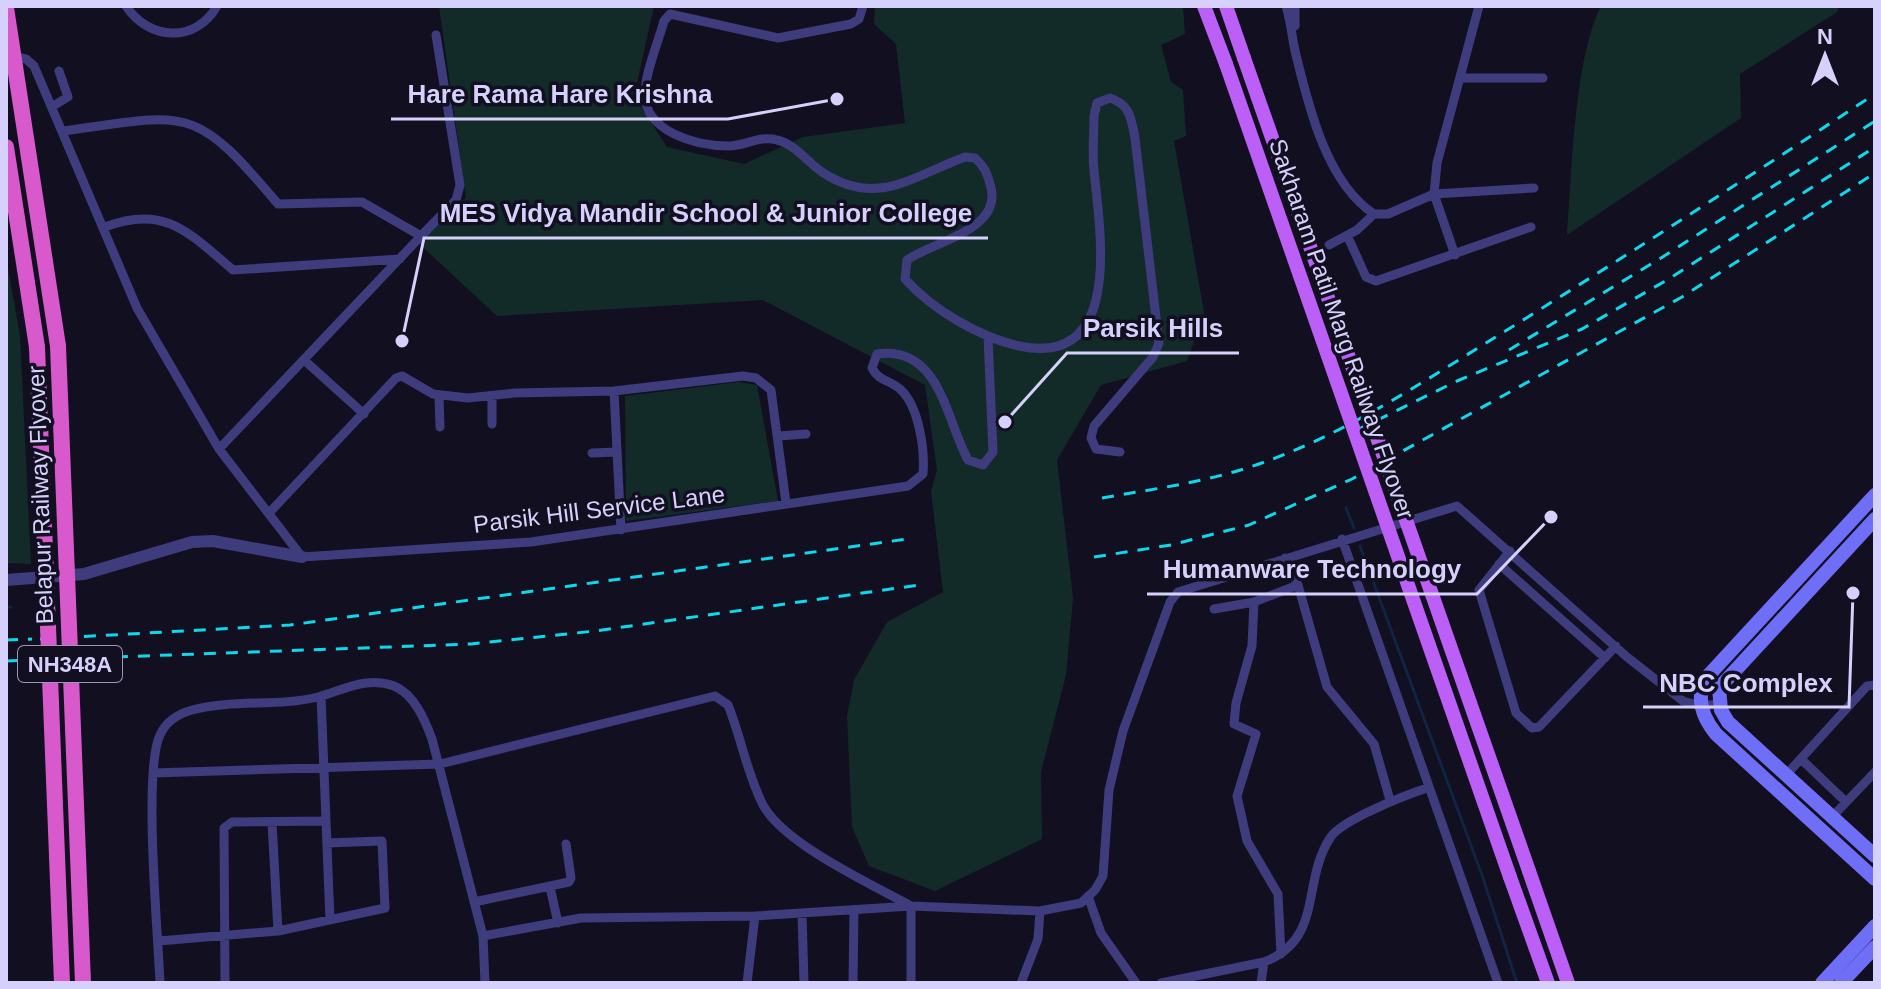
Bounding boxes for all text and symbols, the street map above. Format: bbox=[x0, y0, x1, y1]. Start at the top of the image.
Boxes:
north arrow bbox=[1785, 16, 1865, 96]
text: N bbox=[1817, 24, 1833, 49]
callout: Hare Rama Hare Krishna bbox=[391, 69, 728, 119]
text: Hare Rama Hare Krishna bbox=[408, 79, 713, 109]
street label: Sakharam Patil Marg Railway Flyover bbox=[1264, 135, 1420, 523]
callout: MES Vidya Mandir School & Junior College bbox=[424, 188, 988, 238]
text: MES Vidya Mandir School & Junior College bbox=[440, 198, 972, 228]
callout: Parsik Hills bbox=[1067, 303, 1239, 353]
text: Parsik Hills bbox=[1083, 313, 1223, 343]
street label: Belapur Railway Flyover bbox=[22, 365, 58, 625]
street label: Parsik Hill Service Lane bbox=[472, 480, 726, 538]
callout: Humanware Technology bbox=[1147, 544, 1477, 594]
text: Humanware Technology bbox=[1163, 554, 1462, 584]
road number: NH348A bbox=[18, 646, 122, 682]
callout: NBC Complex bbox=[1643, 657, 1849, 707]
text: NBC Complex bbox=[1659, 668, 1833, 698]

